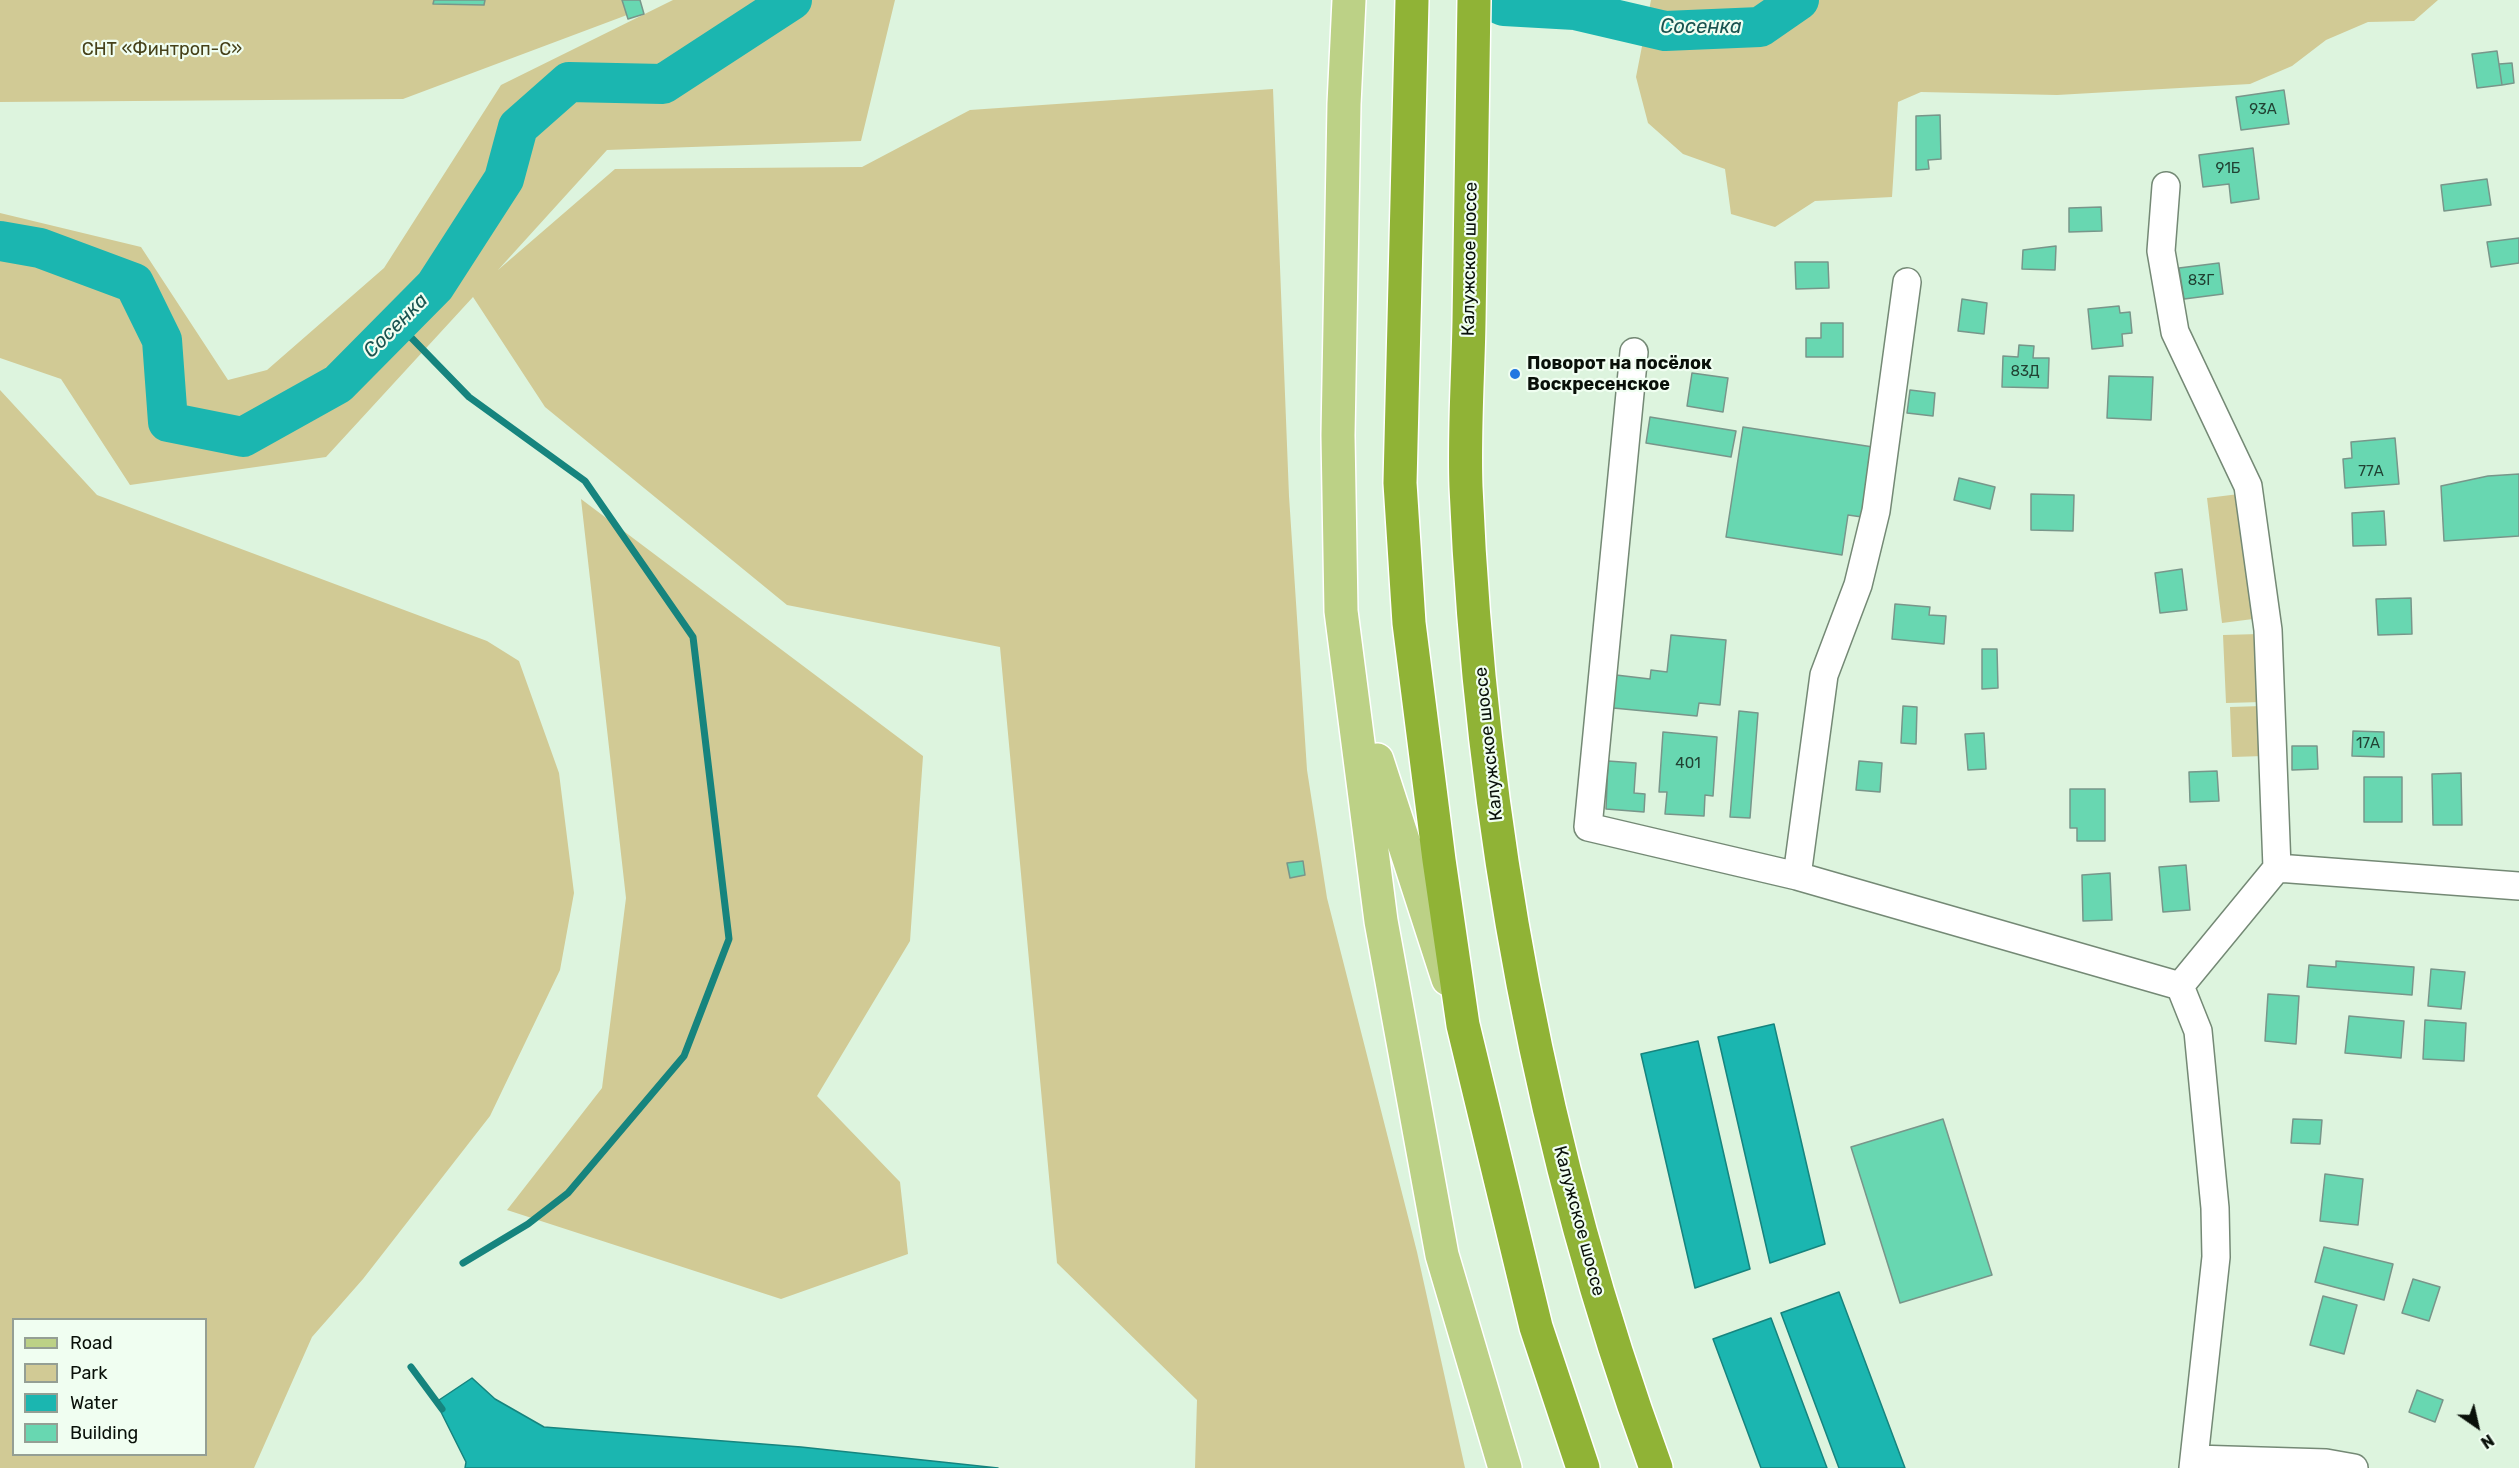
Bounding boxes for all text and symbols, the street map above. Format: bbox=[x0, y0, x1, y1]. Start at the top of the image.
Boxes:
water label: Сосенка bbox=[1660, 15, 1742, 39]
park label: СНТ «Финтроп-С» bbox=[82, 39, 242, 61]
house number: 93А bbox=[2249, 101, 2277, 119]
house number: 91Б bbox=[2216, 160, 2240, 178]
street label: Калужское шоссе bbox=[1458, 182, 1482, 336]
house number: 83Г bbox=[2188, 272, 2214, 290]
water label: Сосенка bbox=[359, 289, 433, 363]
place label: Поворот на посёлок Воскресенское bbox=[1527, 353, 1712, 395]
house number: 83Д bbox=[2010, 363, 2040, 381]
marker: Поворот на посёлок Воскресенское bbox=[1508, 367, 1522, 381]
house number: 77А bbox=[2358, 463, 2384, 481]
street label: Калужское шоссе bbox=[1470, 666, 1508, 822]
house number: 17А bbox=[2356, 735, 2380, 753]
house number: 401 bbox=[1675, 755, 1701, 773]
street label: Калужское шоссе bbox=[1549, 1144, 1609, 1298]
legend bbox=[12, 1318, 207, 1456]
text: Road bbox=[70, 1332, 113, 1354]
text: Park bbox=[70, 1362, 107, 1384]
text: Water bbox=[70, 1392, 118, 1414]
north arrow bbox=[2447, 1396, 2507, 1456]
text: Building bbox=[70, 1422, 138, 1444]
text: N bbox=[2477, 1430, 2497, 1452]

